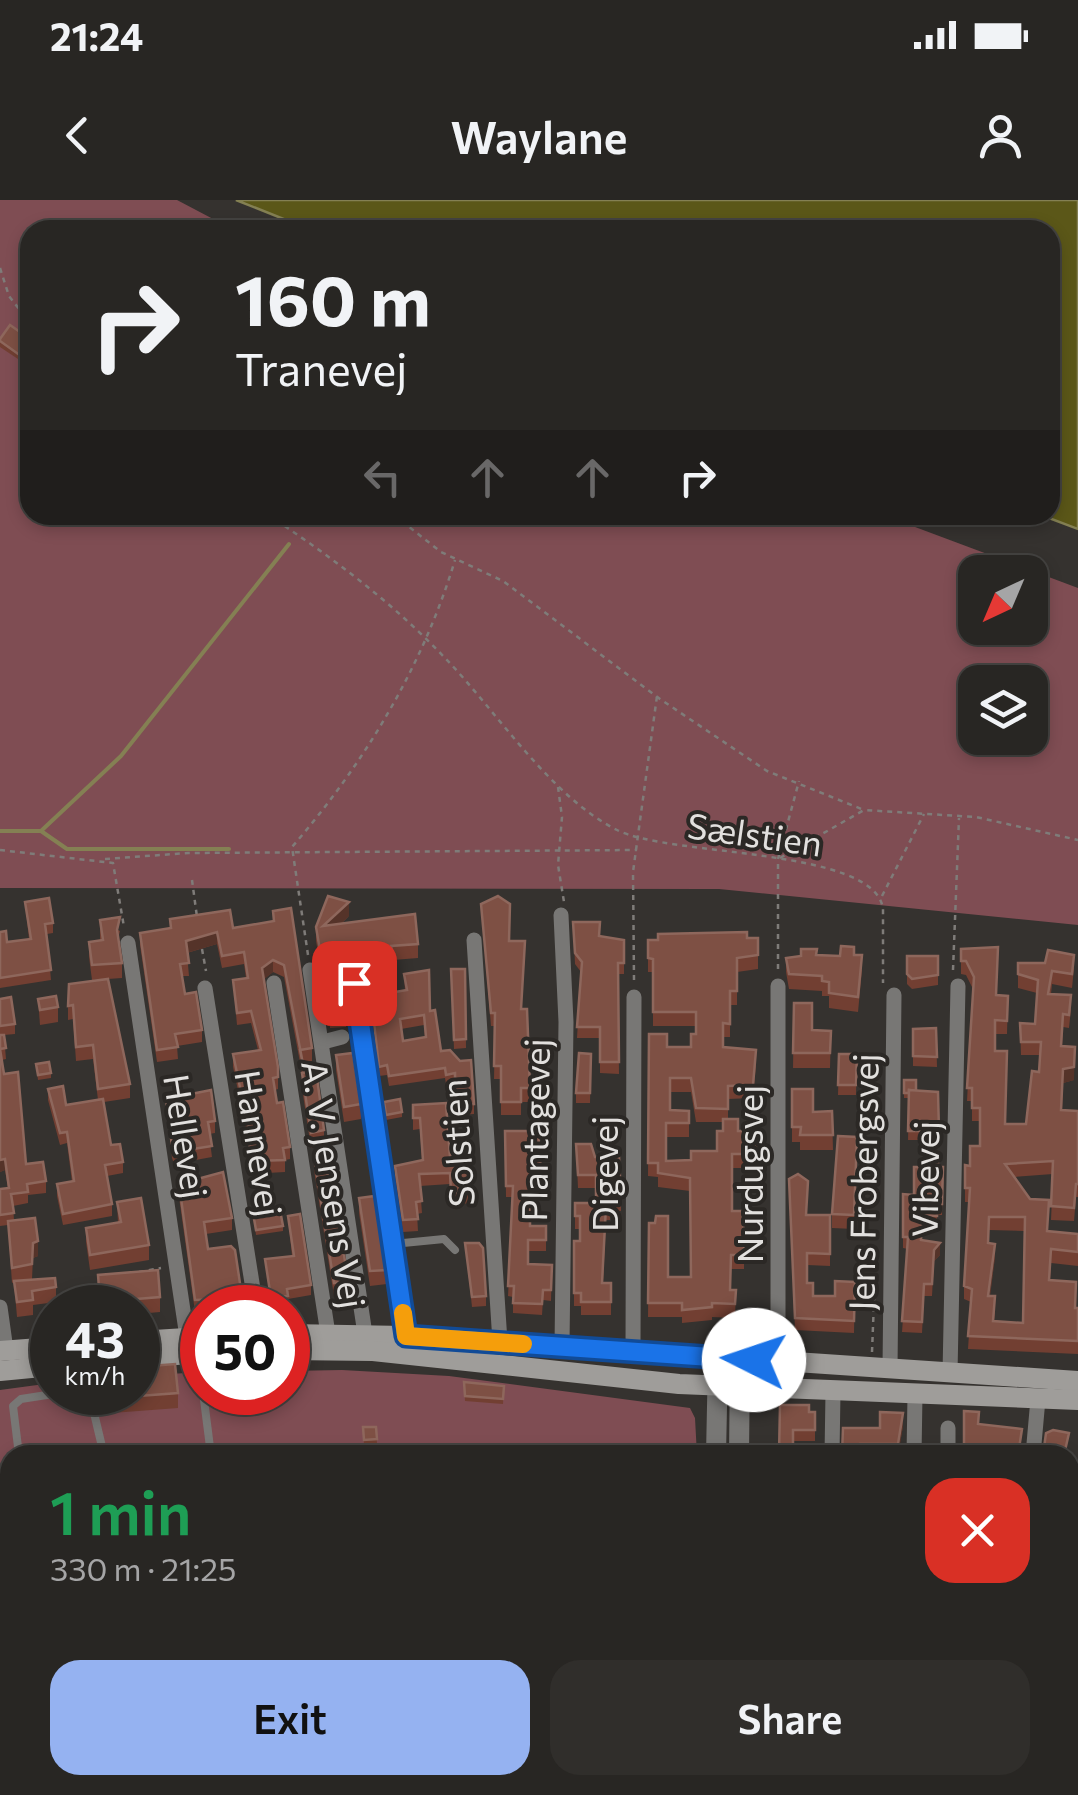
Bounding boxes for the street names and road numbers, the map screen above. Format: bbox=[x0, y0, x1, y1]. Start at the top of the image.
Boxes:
street label: Sælstien bbox=[685, 802, 825, 864]
street label: Plantagevej bbox=[511, 1038, 557, 1222]
street label: Jens Frobergsvej bbox=[838, 1053, 886, 1311]
street label: A. V. Jensens Vej bbox=[294, 1057, 376, 1311]
street label: Hannevej bbox=[227, 1067, 293, 1219]
street label: Hellevej bbox=[156, 1071, 218, 1201]
street label: Solstien bbox=[430, 1078, 482, 1208]
street label: Nurdugsvej bbox=[727, 1085, 770, 1263]
street label: Digevej bbox=[582, 1116, 625, 1232]
street label: Vibevej bbox=[901, 1120, 947, 1238]

